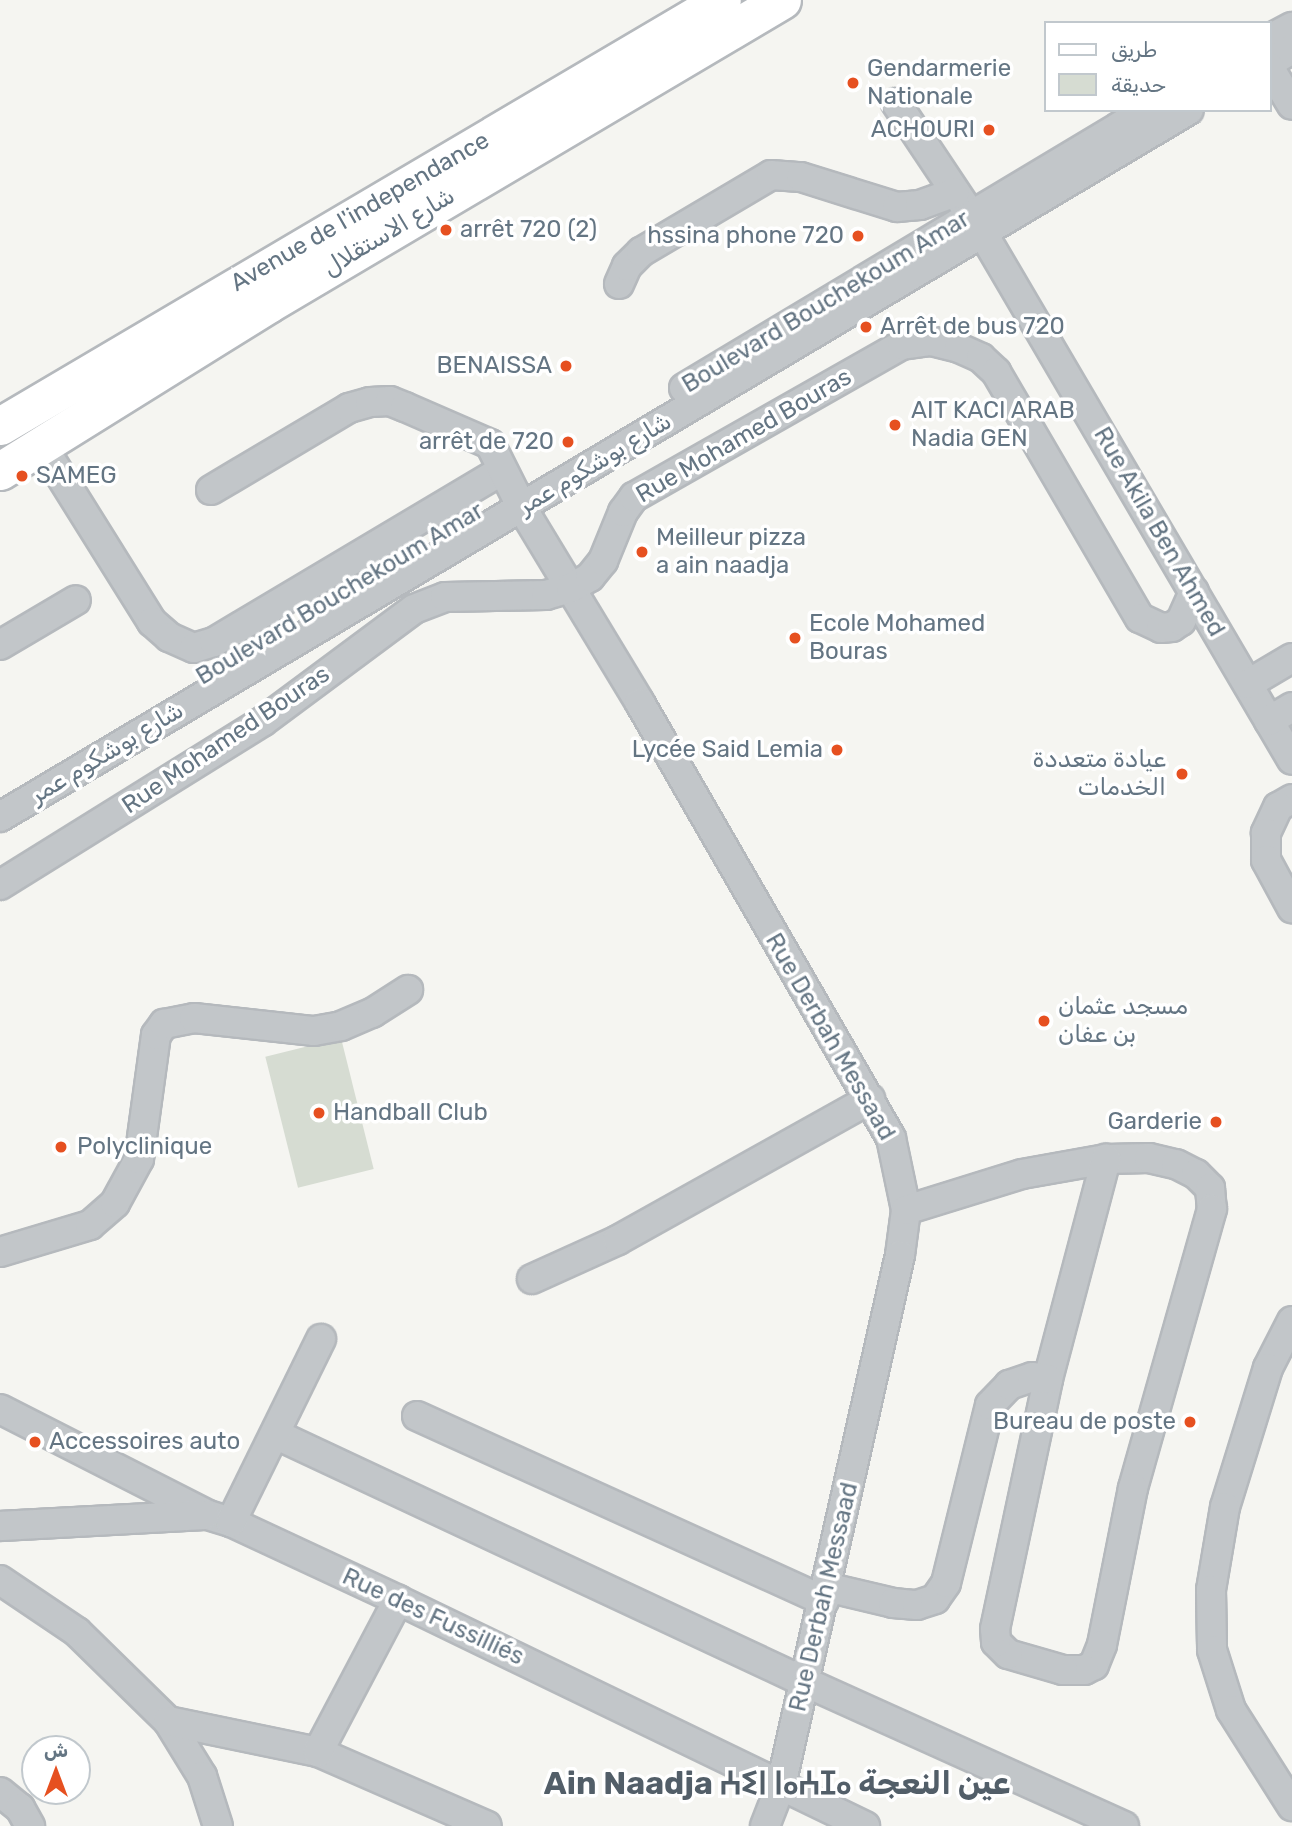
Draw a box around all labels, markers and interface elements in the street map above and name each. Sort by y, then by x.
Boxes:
legend [1044,21,1271,112]
text: طريق [1111,37,1157,62]
place label: Gendarmerie Nationale [867,55,1011,111]
text: حديقة [1111,72,1166,97]
marker: Gendarmerie Nationale [845,75,861,91]
place label: ACHOURI [871,116,975,144]
marker: ACHOURI [981,122,997,138]
street label: Avenue de l'independance [226,126,494,298]
street label: شارع الاستقلال [318,181,460,283]
street label: Boulevard Bouchekoum Amar [677,204,975,400]
place label: arrêt 720 (2) [460,216,597,244]
marker: arrêt 720 (2) [438,222,454,238]
place label: hssina phone 720 [647,222,844,250]
marker: hssina phone 720 [850,228,866,244]
place label: Arrêt de bus 720 [880,313,1065,341]
marker: Arrêt de bus 720 [858,319,874,335]
place label: BENAISSA [436,352,552,380]
marker: BENAISSA [558,358,574,374]
street label: Rue Mohamed Bouras [631,363,857,509]
place label: AIT KACI ARAB Nadia GEN [911,397,1076,453]
street label: شارع بوشكوم عمر [513,407,677,521]
marker: AIT KACI ARAB Nadia GEN [885,415,905,435]
street label: Rue Akila Ben Ahmed [1087,422,1231,642]
place label: arrêt de 720 [419,428,554,456]
marker: arrêt de 720 [560,434,576,450]
place label: SAMEG [36,462,117,490]
marker: SAMEG [14,468,30,484]
street label: Boulevard Bouchekoum Amar [191,496,489,692]
place label: Meilleur pizza a ain naadja [656,524,807,580]
marker: Meilleur pizza a ain naadja [634,544,650,560]
place label: Ecole Mohamed Bouras [809,610,985,666]
marker: Ecole Mohamed Bouras [787,630,803,646]
street label: Rue Mohamed Bouras [117,660,335,820]
street label: شارع بوشكوم عمر [25,696,189,810]
place label: Lycée Said Lemia [632,736,823,764]
marker: Lycée Said Lemia [829,742,845,758]
place label: عيادة متعددة الخدمات [1032,746,1166,802]
marker: عيادة متعددة الخدمات [1172,764,1192,784]
street label: Rue Derbah Messaad [759,928,901,1146]
place label: مسجد عثمان بن عفان [1058,993,1188,1049]
marker: مسجد عثمان بن عفان [1036,1013,1052,1029]
place label: Handball Club [333,1099,488,1127]
marker: Handball Club [311,1105,327,1121]
place label: Garderie [1107,1108,1202,1136]
marker: Garderie [1208,1114,1224,1130]
place label: Polyclinique [77,1133,212,1161]
marker: Polyclinique [51,1137,71,1157]
place label: Bureau de poste [993,1408,1176,1436]
marker: Bureau de poste [1182,1414,1198,1430]
place label: Accessoires auto [49,1428,240,1456]
marker: Accessoires auto [27,1434,43,1450]
street label: Rue Derbah Messaad [784,1480,864,1714]
street label: Rue des Fussilliés [338,1562,528,1672]
north arrow [21,1735,91,1805]
text: ش [44,1739,68,1762]
district label: Ain Naadja ⵄⵉⵏ ⵏⴰⵄⵊⴰ عين النعجة [544,1764,1010,1802]

